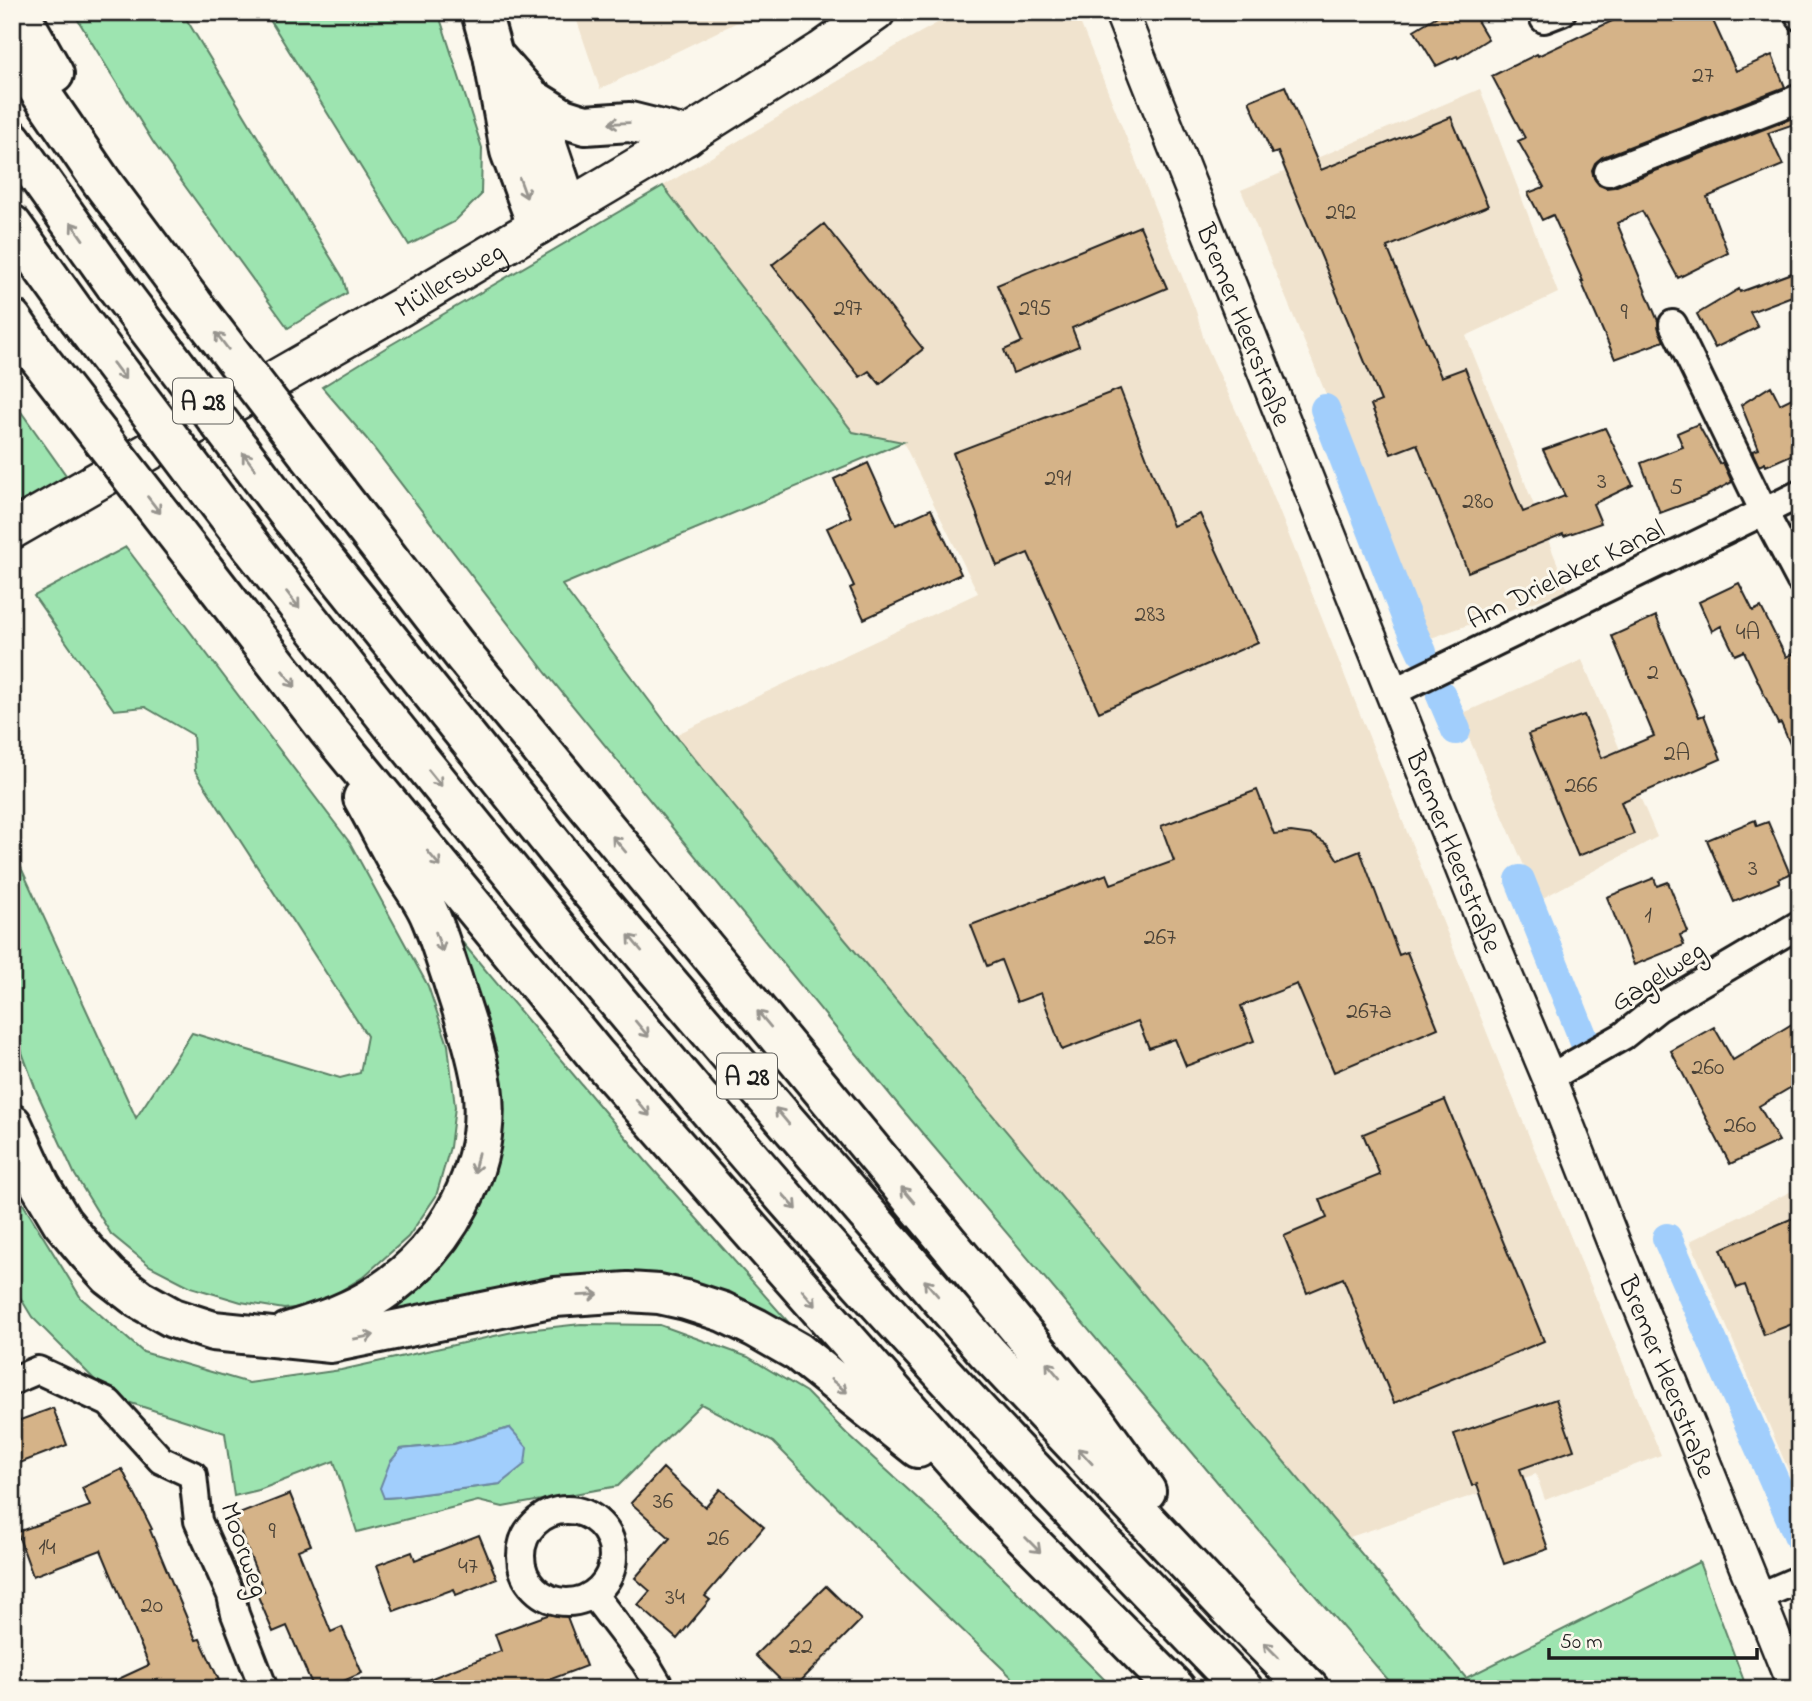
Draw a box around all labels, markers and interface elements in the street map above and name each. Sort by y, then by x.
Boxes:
house number: 27 [1692,59,1714,94]
one-way arrow [608,116,631,129]
one-way arrow [518,176,530,198]
house number: 292 [1325,196,1357,231]
street label: Bremer Heerstraße [1183,217,1301,433]
one-way arrow [70,222,84,241]
street label: Müllersweg [388,233,513,330]
house number: 297 [833,292,863,327]
house number: 295 [1019,292,1052,327]
house number: 9 [1620,296,1628,331]
one-way arrow [214,333,229,351]
one-way arrow [112,361,127,380]
road number: A 28 [173,378,233,424]
one-way arrow [241,452,256,471]
house number: 291 [1045,462,1072,497]
house number: 3 [1597,465,1607,500]
house number: 5 [1669,471,1683,506]
house number: 280 [1462,485,1494,520]
one-way arrow [146,495,161,513]
street label: Am Drielaker Kanal [1461,510,1672,642]
one-way arrow [285,590,300,609]
house number: 283 [1135,598,1165,633]
house number: 4A [1736,616,1760,651]
house number: 2 [1647,656,1659,691]
one-way arrow [281,669,296,688]
house number: 2A [1664,737,1690,772]
street label: Bremer Heerstraße [1393,744,1511,960]
one-way arrow [427,768,443,786]
house number: 266 [1564,769,1598,804]
one-way arrow [611,835,627,853]
one-way arrow [426,849,442,867]
house number: 3 [1748,852,1758,887]
house number: 1 [1644,899,1652,934]
house number: 267 [1144,921,1176,956]
one-way arrow [434,931,446,953]
street label: Gagelweg [1603,932,1715,1024]
one-way arrow [627,934,643,952]
house number: 267a [1346,995,1392,1030]
one-way arrow [756,1011,771,1029]
one-way arrow [634,1020,650,1038]
house number: 260 [1692,1051,1724,1086]
road number: A 28 [717,1054,777,1098]
one-way arrow [635,1099,651,1117]
one-way arrow [774,1108,790,1126]
house number: 260 [1724,1109,1756,1144]
one-way arrow [468,1151,482,1174]
one-way arrow [901,1186,916,1204]
one-way arrow [781,1193,798,1210]
street label: Bremer Heerstraße [1605,1269,1725,1485]
one-way arrow [923,1279,939,1297]
one-way arrow [576,1288,599,1301]
one-way arrow [801,1288,817,1306]
one-way arrow [352,1330,375,1344]
one-way arrow [1045,1362,1061,1380]
one-way arrow [830,1378,848,1393]
one-way arrow [1077,1447,1094,1465]
house number: 36 [653,1485,674,1520]
street label: Moorweg [207,1497,278,1603]
house number: 9 [268,1515,276,1550]
house number: 26 [707,1522,730,1557]
house number: 14 [38,1531,56,1566]
one-way arrow [1025,1536,1042,1553]
house number: 47 [458,1550,478,1585]
house number: 34 [665,1581,685,1616]
house number: 20 [141,1589,163,1624]
scale bar [1549,1617,1758,1661]
text: 50 m [1560,1628,1603,1658]
house number: 22 [789,1630,813,1665]
one-way arrow [1262,1642,1279,1659]

